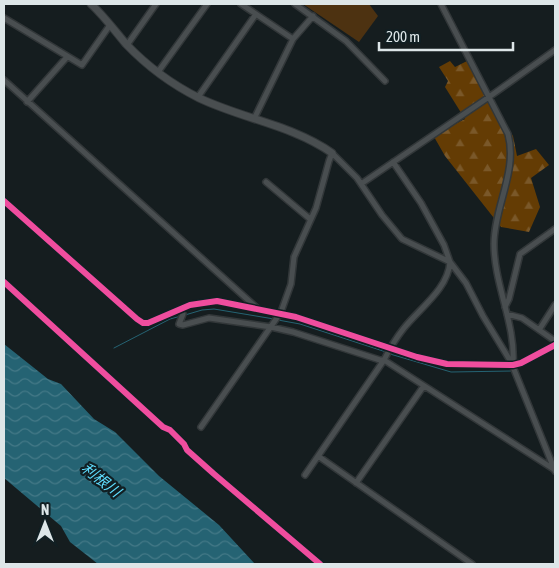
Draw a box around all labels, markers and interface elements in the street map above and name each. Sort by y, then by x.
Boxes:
scale bar [379,20,513,52]
text: 200 m [386,28,420,45]
water label: 利根川 [78,459,126,501]
north arrow [20,498,70,548]
text: N [41,502,49,518]

